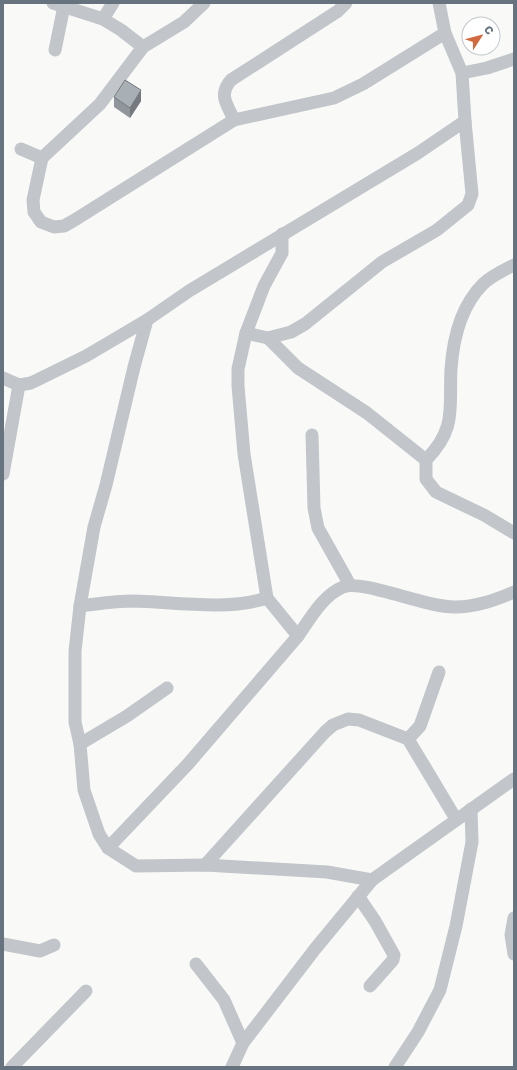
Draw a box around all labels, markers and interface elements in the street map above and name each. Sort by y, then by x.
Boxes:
north arrow [461,16,501,56]
text: С [482,23,497,37]

